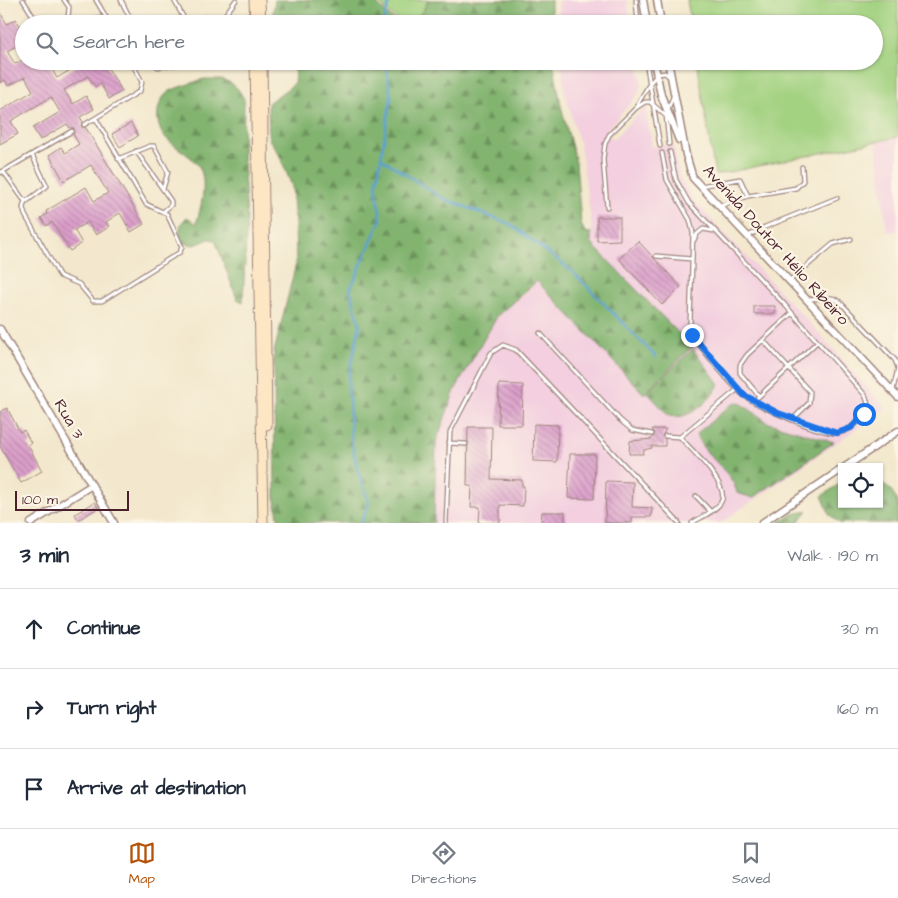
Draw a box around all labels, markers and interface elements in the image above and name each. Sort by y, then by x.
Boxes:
search box [15,15,883,70]
icon: search [33,29,61,57]
text: Search here [73,29,185,56]
street label: Avenida Doutor Hélio Ribeiro [698,160,854,330]
route end [681,324,704,347]
street label: Rua 3 [49,395,89,443]
route start [853,403,876,426]
map controls [838,463,883,508]
button: locate [838,463,883,508]
scale bar [15,488,129,511]
text: 100 m [22,490,58,510]
text: 3 min [20,541,69,570]
text: Walk · 190 m [787,545,878,567]
icon: ahead [20,615,48,643]
text: Continue [67,615,141,642]
text: 30 m [841,618,878,640]
icon: right [20,695,48,723]
text: Turn right [67,695,156,722]
text: 160 m [837,698,878,720]
icon: arrive [20,775,48,803]
text: Arrive at destination [67,775,246,802]
tab: Map [128,839,156,889]
tab: Directions [411,839,476,889]
tab: Saved [732,839,770,889]

